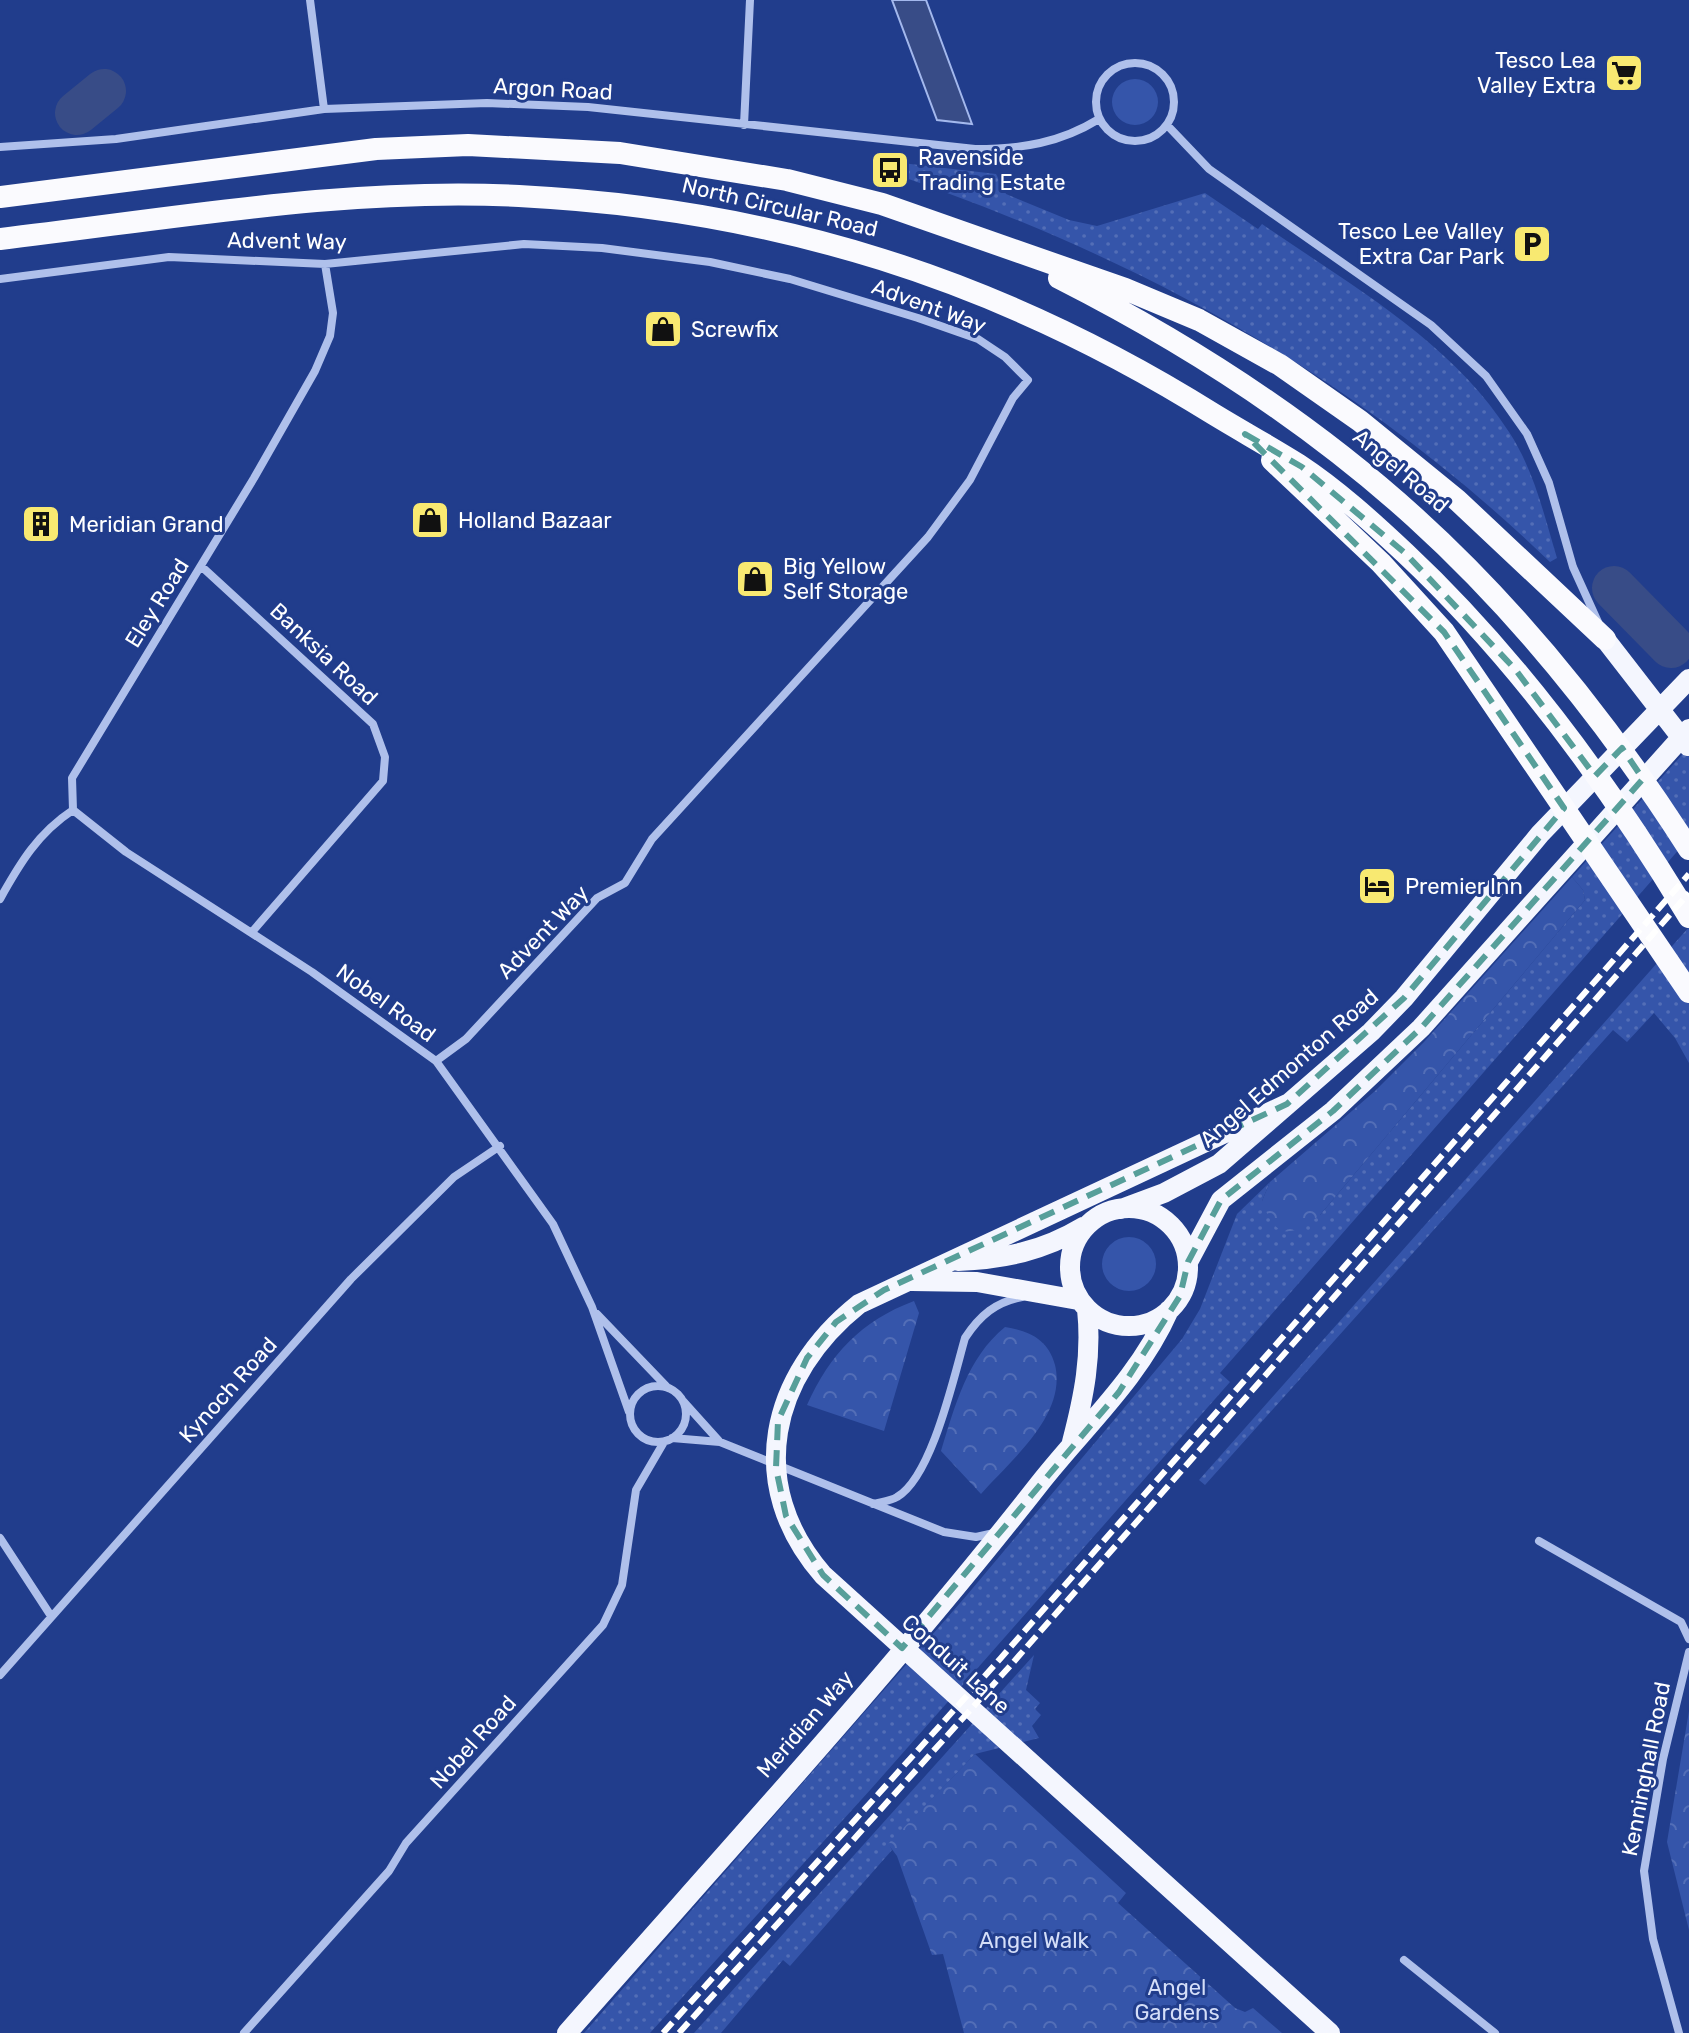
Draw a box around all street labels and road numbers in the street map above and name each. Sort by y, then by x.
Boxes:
street label: Argon Road [493,72,613,106]
street label: North Circular Road [679,171,881,243]
street label: Advent Way [227,226,347,256]
street label: Advent Way [868,273,990,339]
street label: Angel Road [1348,423,1454,519]
street label: Eley Road [119,554,195,652]
street label: Banksia Road [265,597,383,711]
street label: Advent Way [492,880,594,984]
street label: Nobel Road [331,958,441,1048]
street label: Angel Edmonton Road [1194,983,1384,1153]
street label: Kynoch Road [173,1331,283,1449]
street label: Conduit Lane [896,1608,1016,1720]
street label: Meridian Way [751,1665,859,1783]
street label: Kenninghall Road [1616,1679,1676,1859]
street label: Nobel Road [424,1690,522,1794]

